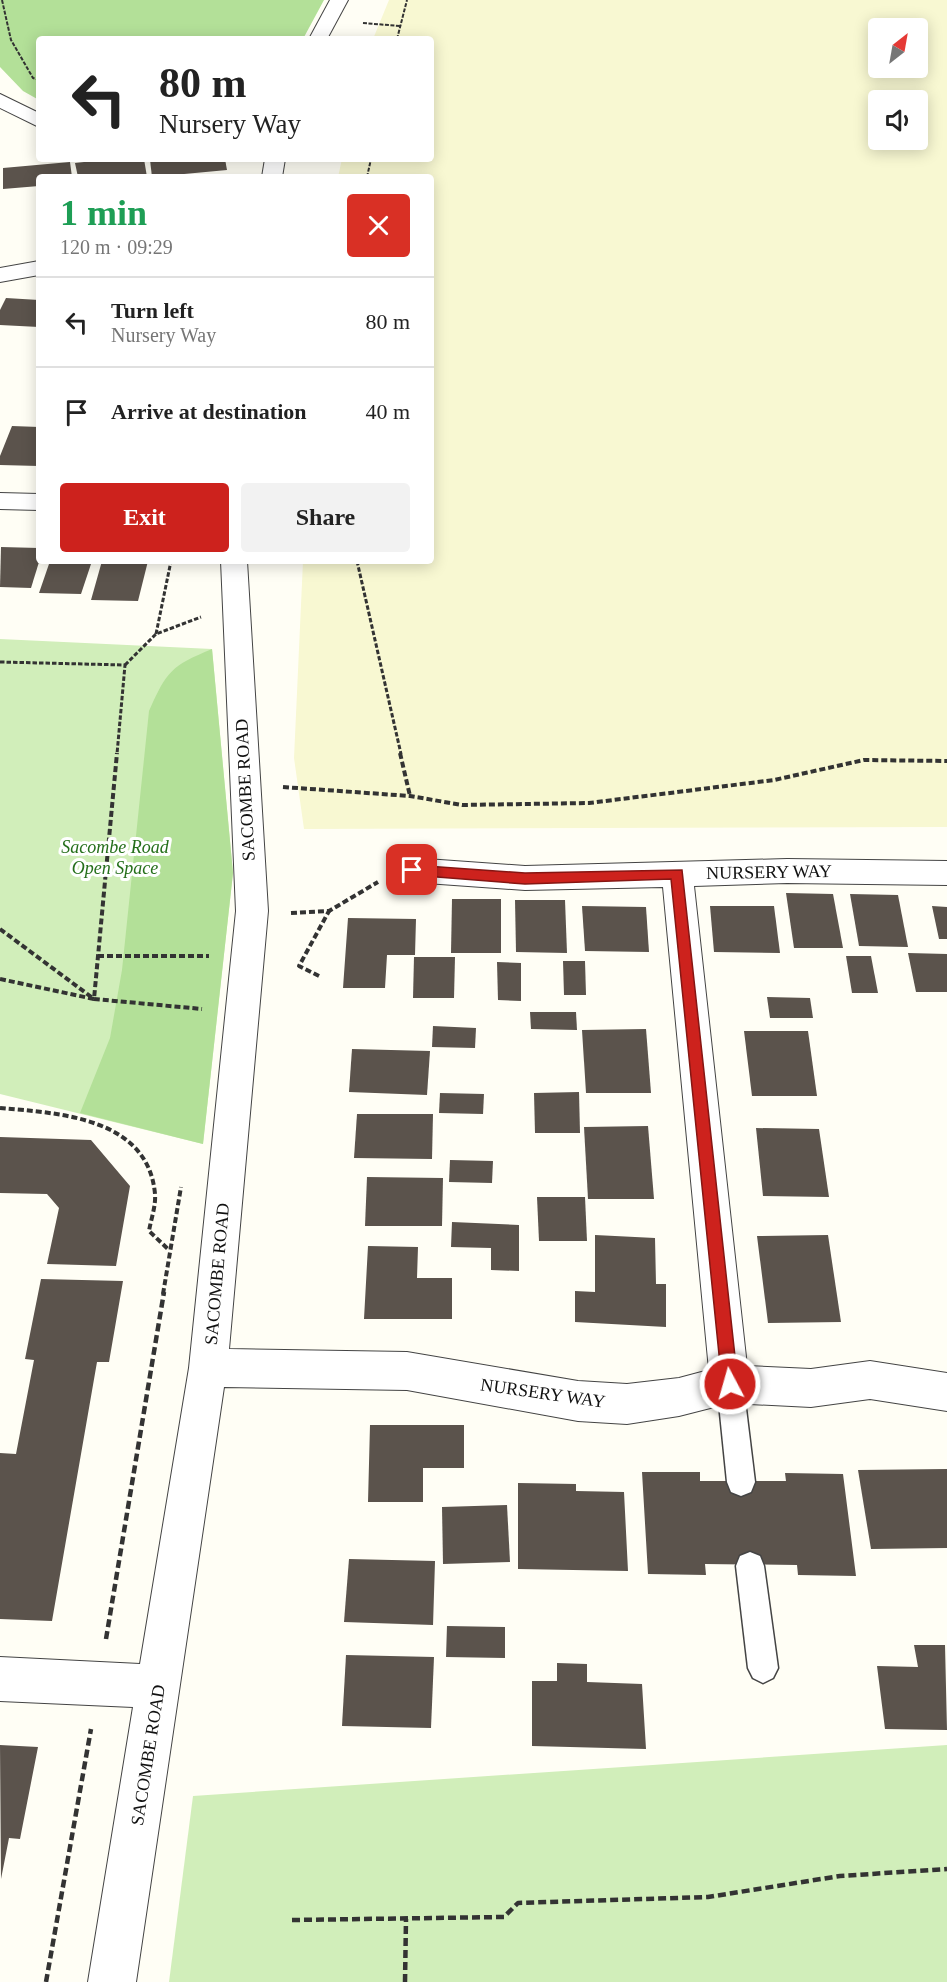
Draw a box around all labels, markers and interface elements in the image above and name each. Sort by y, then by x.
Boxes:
north arrow [868,18,928,78]
map controls [868,18,928,150]
icon: left [60,60,138,138]
text: 80 m [159,60,247,106]
button: sound [868,90,928,150]
text: Nursery Way [159,109,301,139]
text: 1 min [60,193,147,233]
button: close [347,194,410,257]
text: 120 m · 09:29 [60,236,173,258]
text: Turn left [111,298,194,323]
icon: left [60,306,93,339]
text: 80 m [365,309,410,334]
text: Nursery Way [111,324,216,346]
icon: arrive [60,396,93,429]
text: Arrive at destination [111,399,307,424]
text: 40 m [365,399,410,424]
button: Exit [60,483,229,552]
button: Share [241,483,410,552]
street label: SACOMBE ROAD [231,718,259,862]
park label: Sacombe Road Open Space [61,837,170,878]
pin [386,844,437,895]
icon: arrive [395,853,428,886]
street label: NURSERY WAY [706,861,832,883]
street label: SACOMBE ROAD [201,1202,233,1346]
position arrow [698,1352,762,1416]
street label: NURSERY WAY [479,1374,607,1412]
street label: SACOMBE ROAD [127,1683,169,1827]

